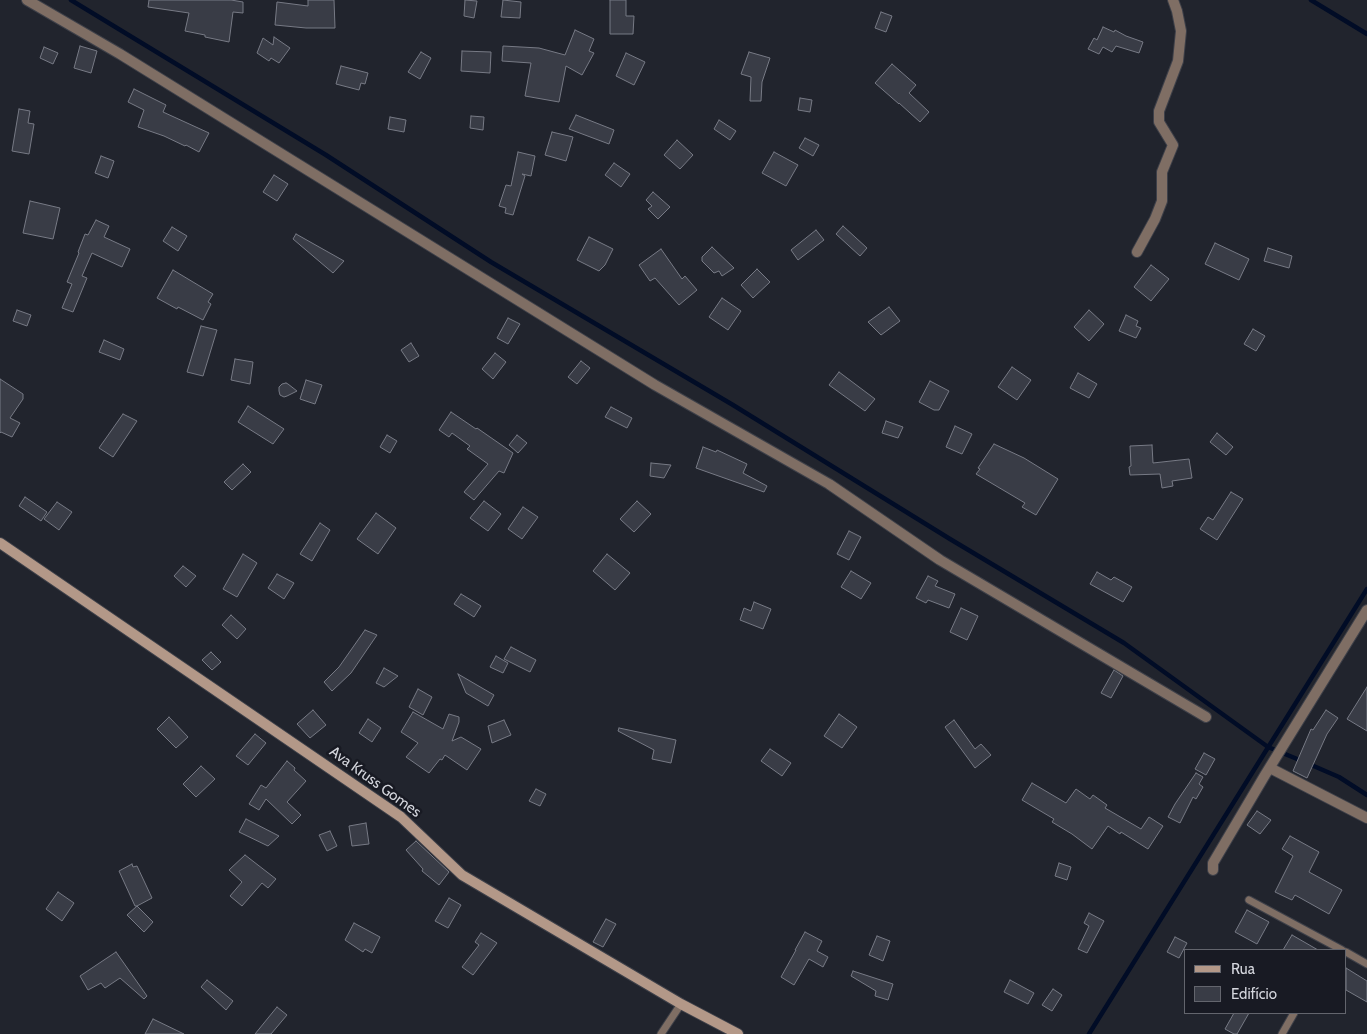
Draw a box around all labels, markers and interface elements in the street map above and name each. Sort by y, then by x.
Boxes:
street label: Ava Kruss Gomes [326,743,424,821]
legend [1184,949,1347,1014]
text: Rua [1231,960,1255,978]
text: Edifício [1231,985,1277,1003]

